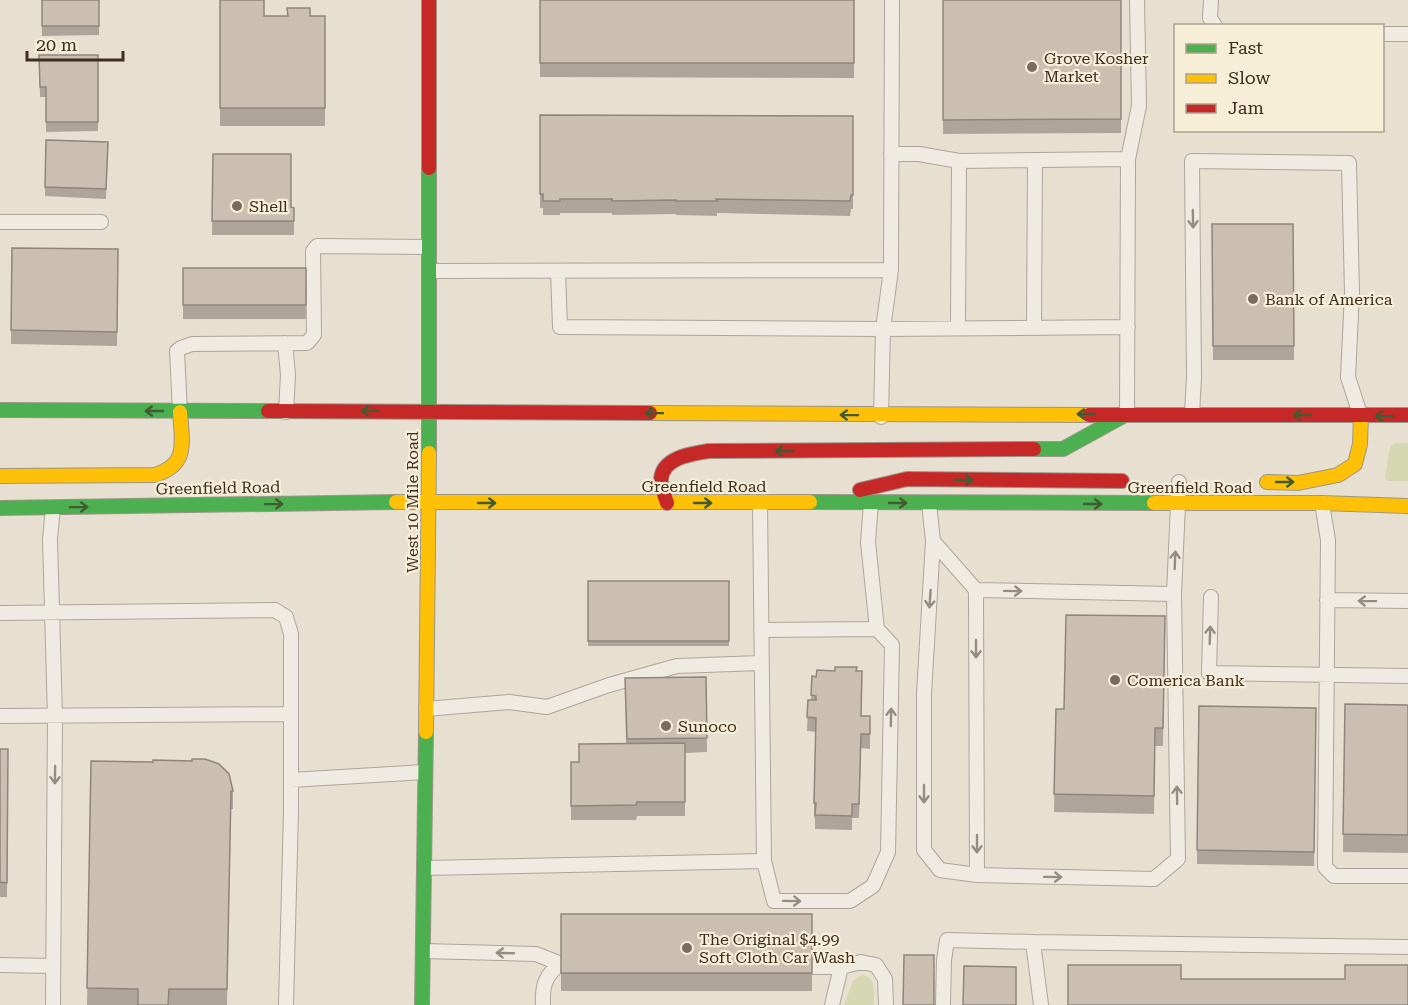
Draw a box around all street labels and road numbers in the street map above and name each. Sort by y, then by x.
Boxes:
street label: West 10 Mile Road [403,431,422,573]
street label: Greenfield Road [155,477,281,499]
street label: Greenfield Road [642,477,766,496]
street label: Greenfield Road [1128,478,1252,497]

